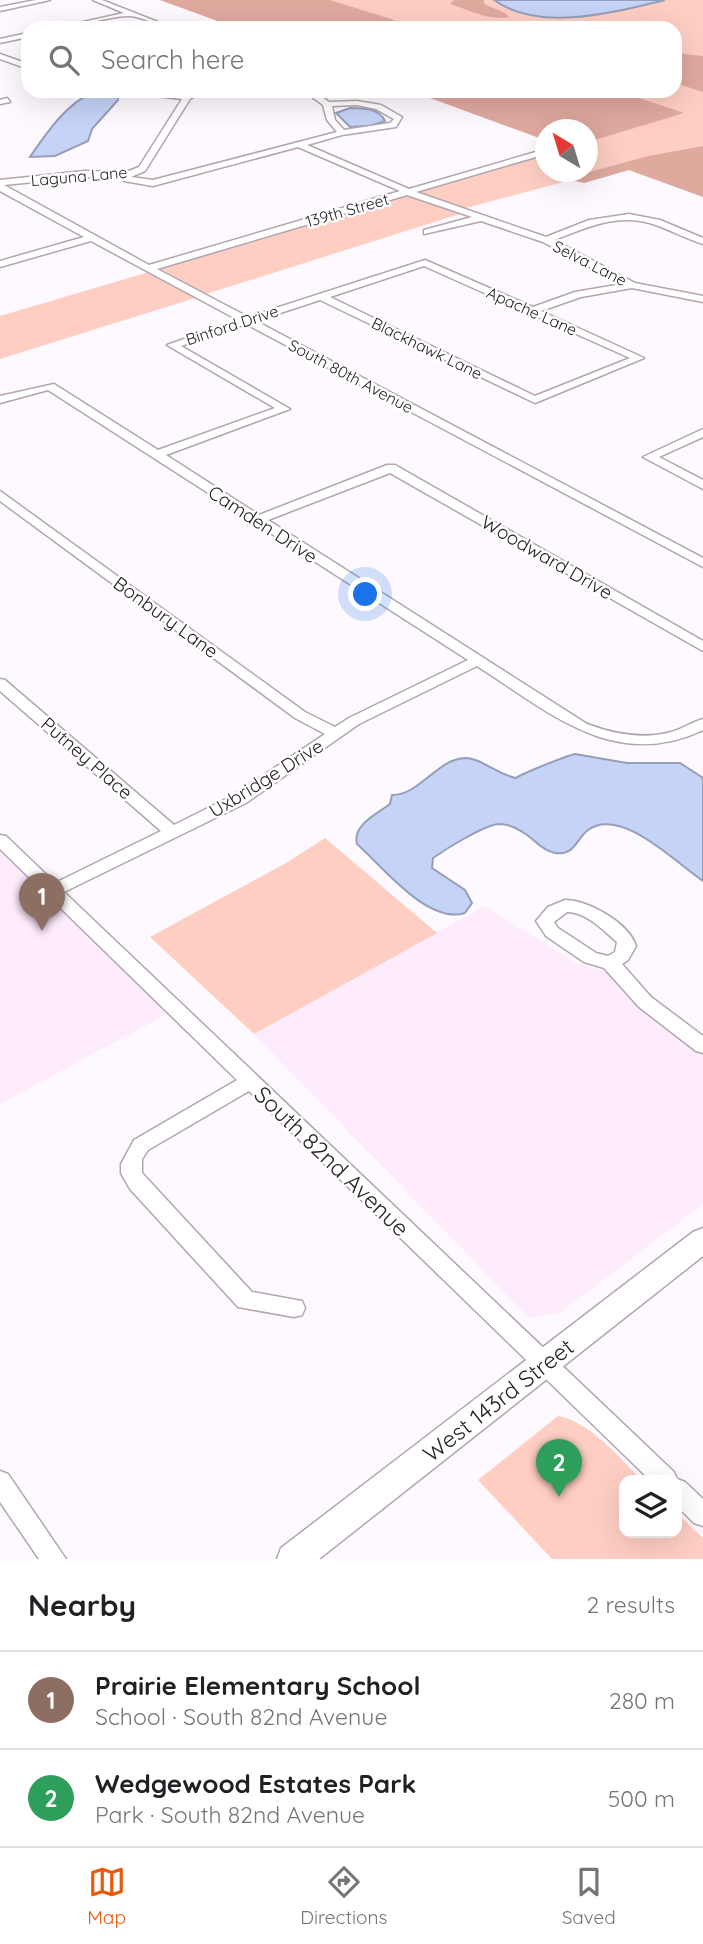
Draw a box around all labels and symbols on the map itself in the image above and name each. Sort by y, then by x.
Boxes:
north arrow [535,119,598,182]
street label: Laguna Lane [30,162,128,190]
street label: 139th Street [303,189,391,231]
street label: Selva Lane [550,236,630,290]
street label: Apache Lane [484,282,580,340]
street label: Binford Drive [183,301,281,349]
street label: Blackhawk Lane [368,313,486,383]
street label: South 80th Avenue [285,335,417,417]
street label: Camden Drive [204,480,322,568]
street label: Woodward Drive [477,510,617,604]
street label: Bonbury Lane [109,571,223,663]
your location [348,577,382,611]
street label: Putney Place [36,712,138,804]
street label: Uxbridge Drive [204,733,328,823]
pin: 1 [19,873,65,931]
street label: South 82nd Avenue [248,1080,416,1242]
street label: West 143rd Street [417,1332,579,1468]
pin: 2 [536,1439,582,1497]

